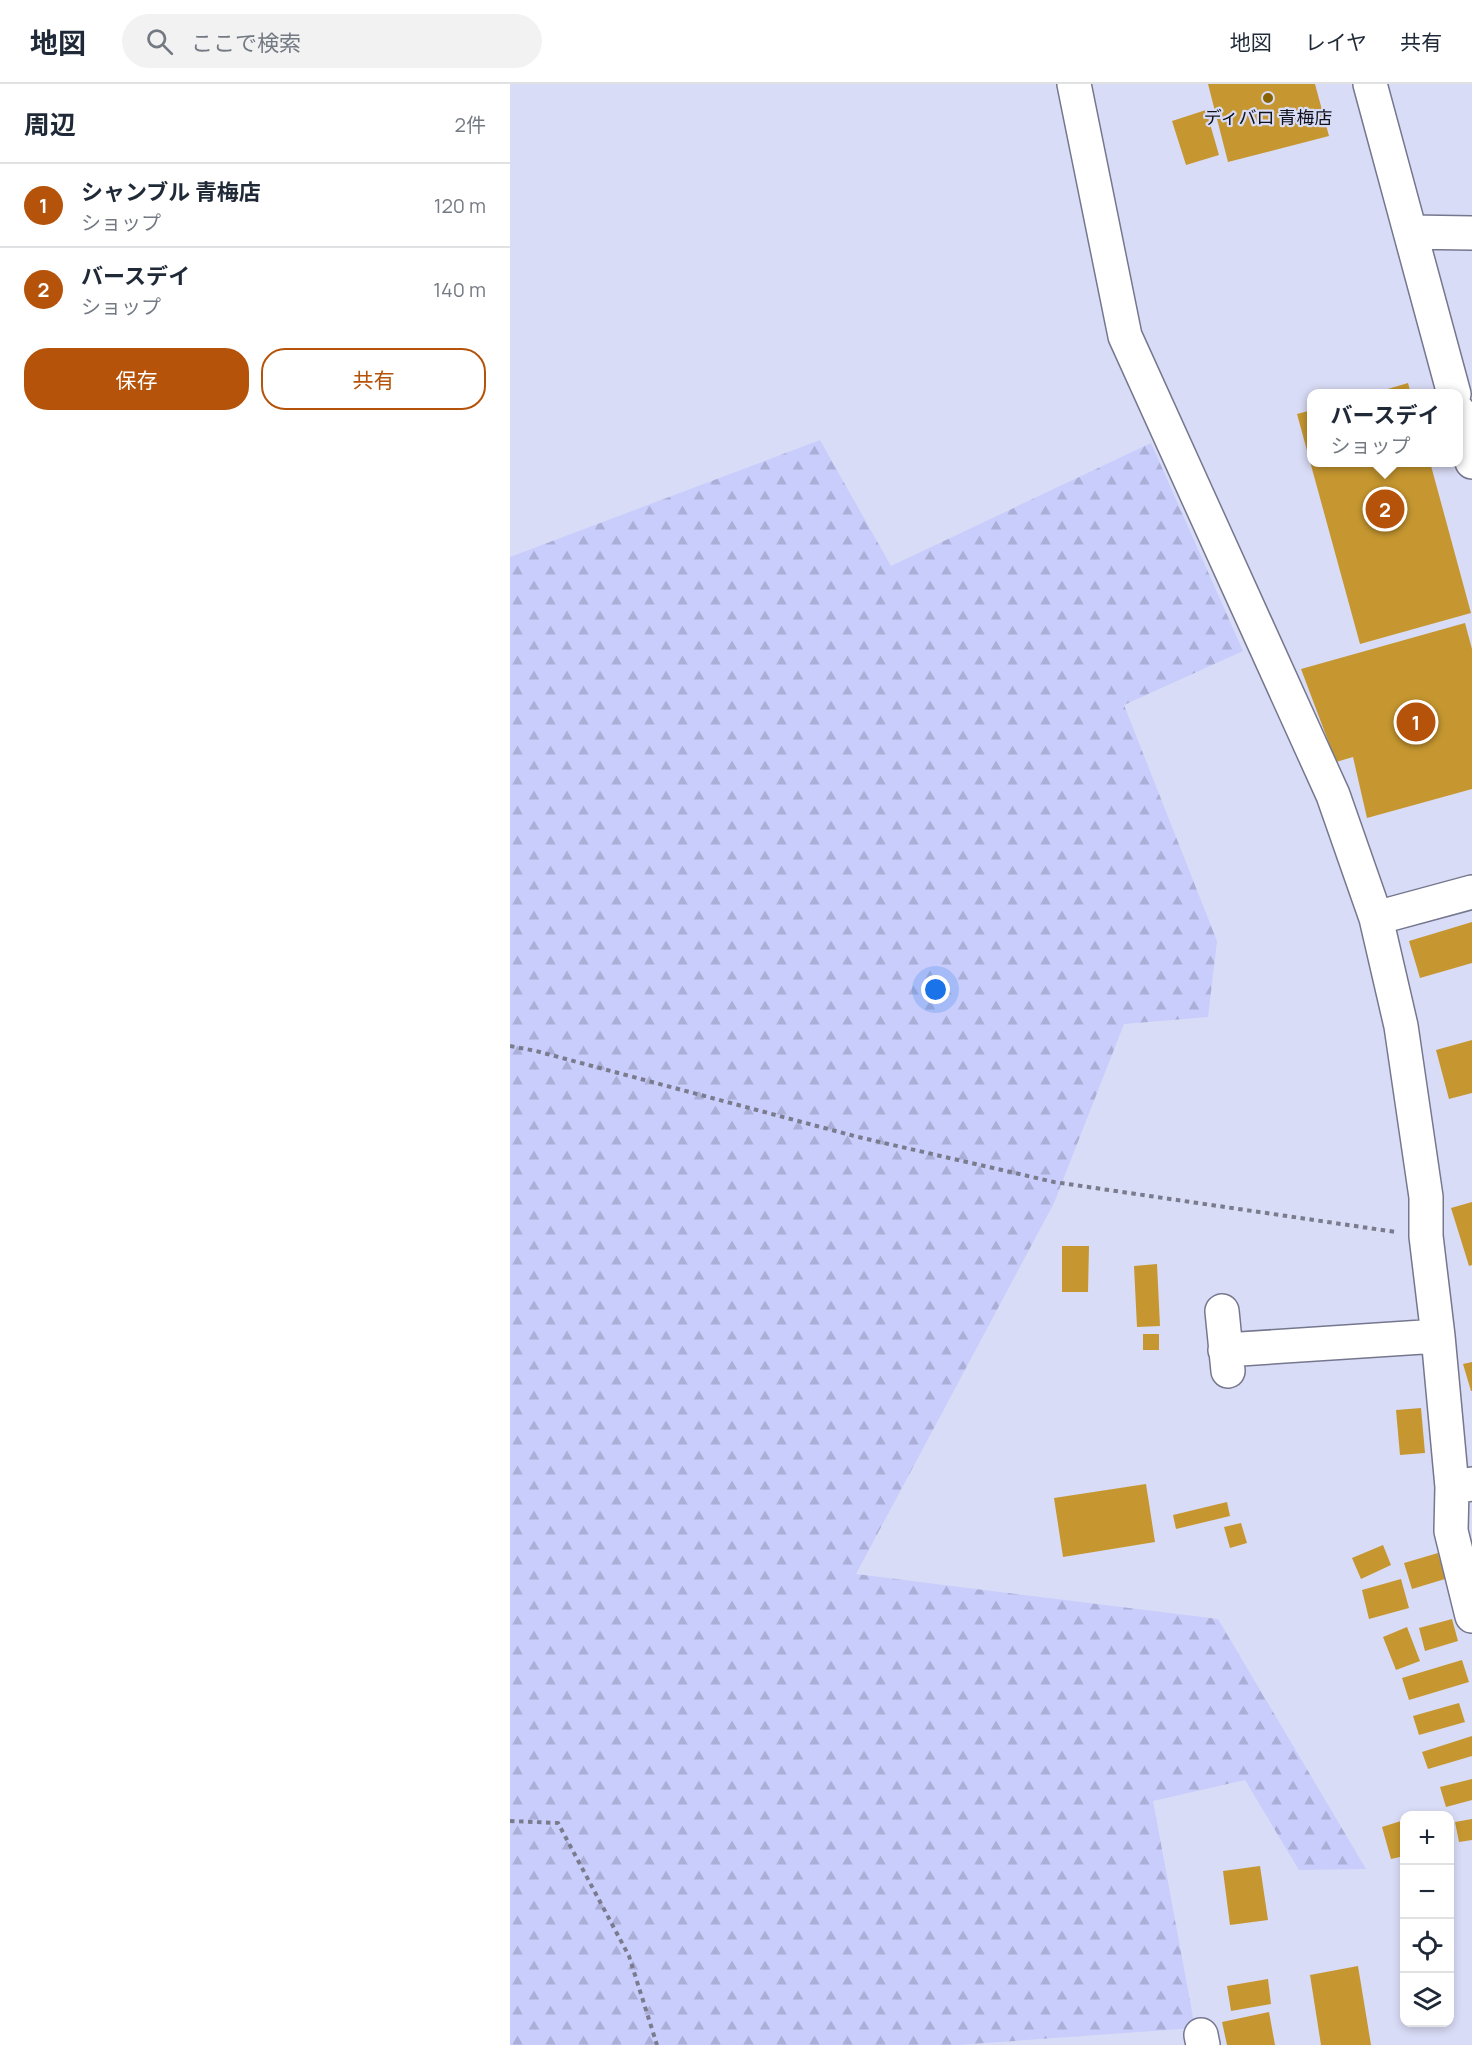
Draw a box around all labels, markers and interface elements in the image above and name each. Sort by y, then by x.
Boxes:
search box [122,14,542,68]
text: 地図 [30,23,86,61]
icon: search [143,25,176,58]
text: ここで検索 [191,28,301,58]
text: 地図 [1230,28,1272,56]
text: レイヤ [1305,28,1367,56]
text: 共有 [1400,28,1442,56]
marker: ディバロ 青梅店 [1261,91,1275,105]
place label: ディバロ 青梅店 [1204,105,1332,129]
text: 周辺 [24,106,76,142]
text: 2件 [455,111,486,138]
text: シャンブル 青梅店 [81,177,261,207]
text: 1 [39,192,48,219]
text: 120 m [434,192,486,219]
text: ショップ [81,209,161,236]
text: バースデイ [81,261,190,291]
text: 2 [38,276,49,303]
text: 140 m [433,276,486,303]
text: ショップ [81,293,161,320]
button: 保存 [24,348,249,410]
button: 共有 [261,348,486,410]
popup [1307,389,1463,467]
text: バースデイ [1331,400,1439,430]
text: ショップ [1331,432,1411,459]
pin: 2 [1366,486,1404,532]
pin: 1 [1396,700,1436,744]
your location [921,975,950,1004]
map controls [1400,1811,1454,2027]
button: + [1400,1811,1454,1865]
button: − [1400,1865,1454,1919]
button: locate [1400,1919,1454,1973]
button: layers [1400,1973,1454,2027]

